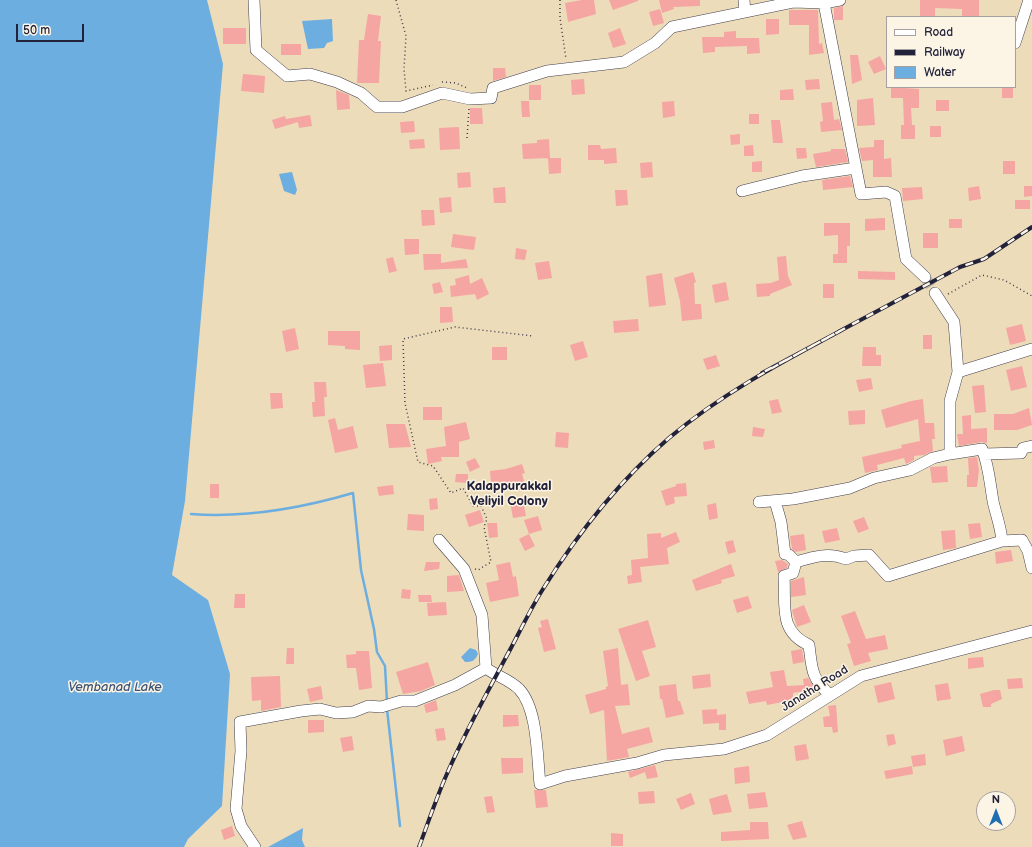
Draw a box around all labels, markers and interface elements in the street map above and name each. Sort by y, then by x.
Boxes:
scale bar [18,16,86,42]
legend [886,16,1016,88]
text: 50 m [23,23,50,38]
text: Road [924,25,953,40]
text: Railway [924,45,965,60]
text: Water [924,65,956,80]
district label: Kalappurakkal Veliyil Colony [466,479,552,510]
street label: Janatha Road [779,663,851,715]
water label: Vembanad Lake [68,680,162,696]
north arrow [976,791,1016,831]
text: N [992,793,1000,806]

